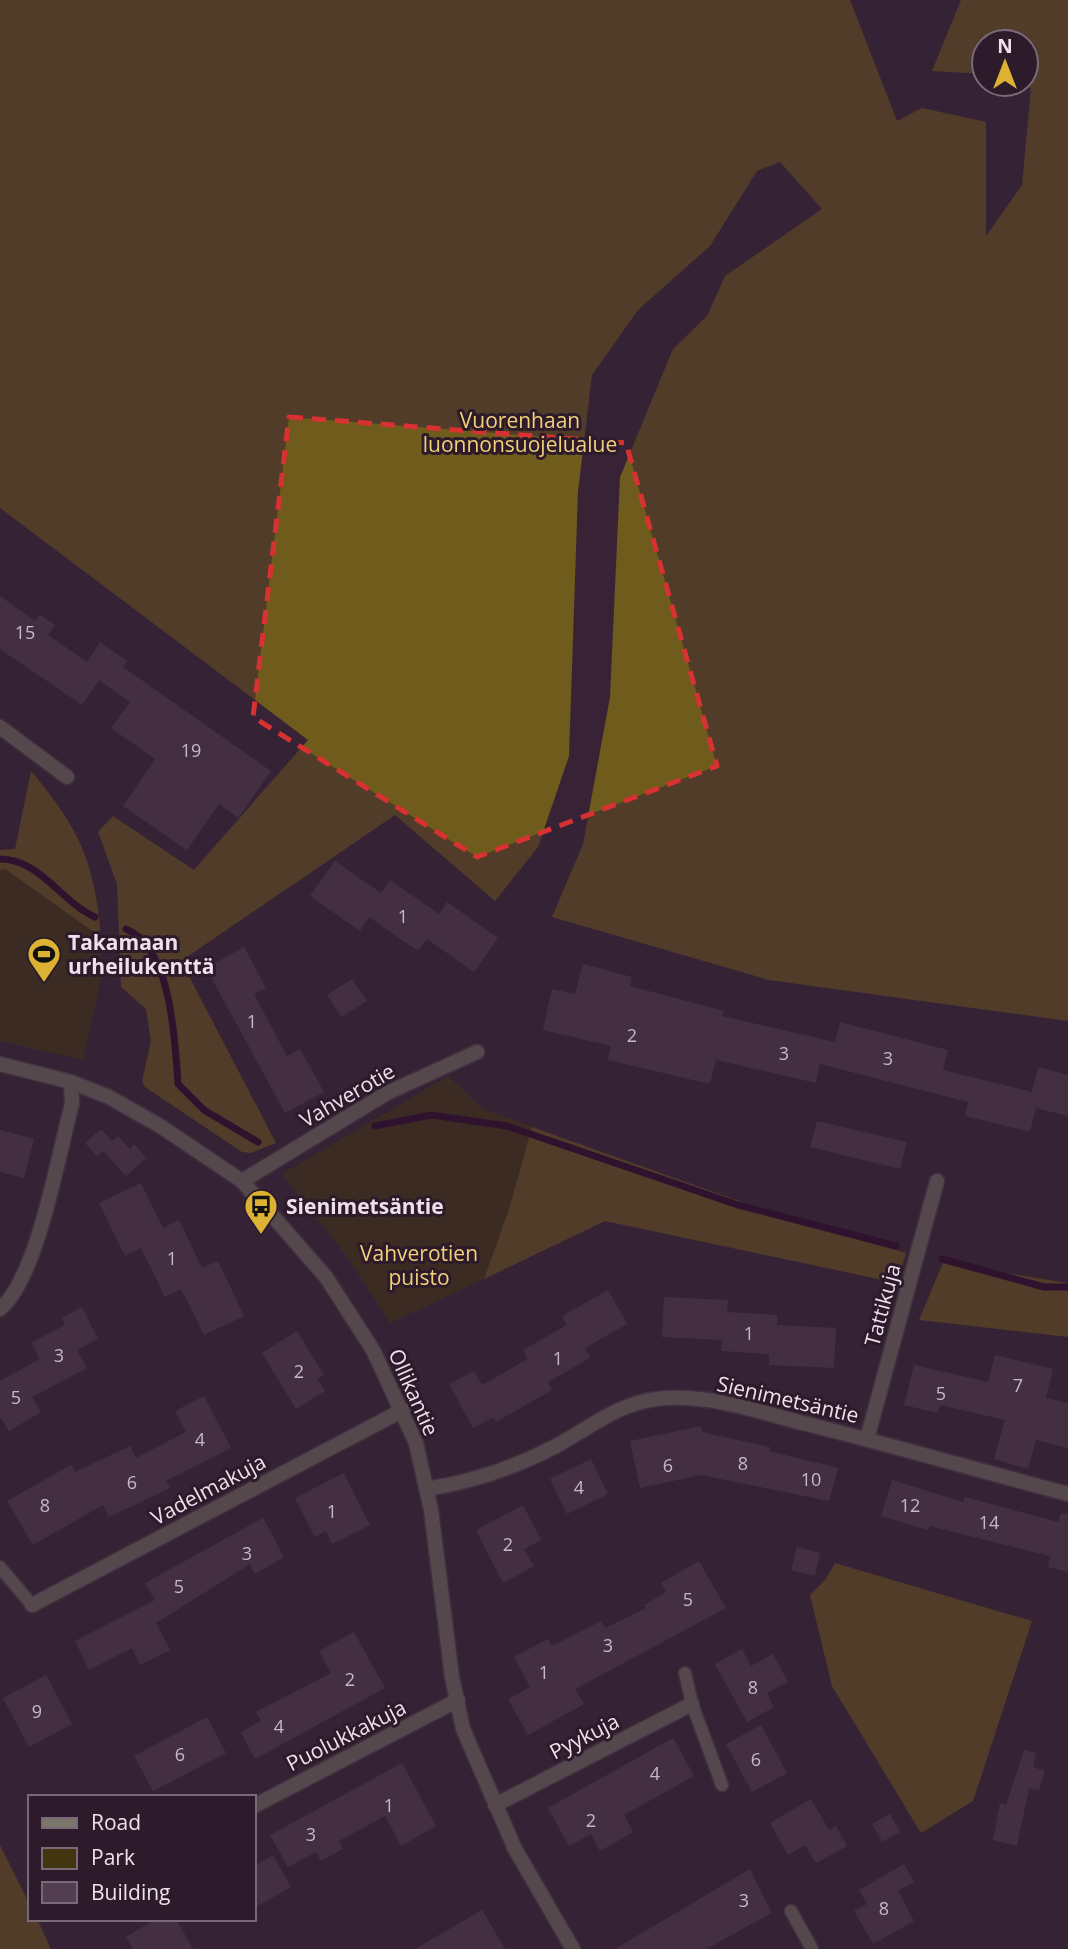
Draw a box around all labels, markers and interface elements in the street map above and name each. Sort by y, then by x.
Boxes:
north arrow [970,28,1040,98]
text: N [997,33,1013,59]
park label: Vuorenhaan luonnonsuojelualue [423,406,617,458]
house number: 15 [15,620,35,644]
house number: 19 [181,738,201,762]
house number: 1 [398,904,408,928]
place label: Takamaan urheilukenttä [68,928,214,980]
sports icon: Takamaan urheilukenttä [25,935,63,984]
house number: 1 [247,1009,257,1033]
house number: 2 [627,1023,637,1047]
house number: 3 [779,1041,789,1065]
house number: 3 [883,1046,893,1070]
street label: Vahverotie [294,1057,400,1133]
bus stop icon: Sienimetsäntie [242,1187,280,1236]
place label: Sienimetsäntie [286,1192,444,1220]
park label: Vahverotien puisto [360,1239,478,1291]
house number: 1 [167,1246,177,1270]
street label: Tattikuja [858,1261,906,1349]
house number: 1 [744,1321,754,1345]
house number: 3 [54,1343,64,1367]
street label: Ollikantie [382,1344,446,1440]
house number: 1 [553,1346,563,1370]
house number: 2 [294,1359,304,1383]
street label: Sienimetsäntie [714,1369,862,1429]
house number: 7 [1013,1373,1023,1397]
house number: 5 [936,1381,946,1405]
house number: 5 [11,1385,21,1409]
house number: 4 [195,1427,205,1451]
street label: Vadelmakuja [146,1447,270,1531]
house number: 8 [738,1451,748,1475]
house number: 6 [663,1453,673,1477]
house number: 10 [801,1467,821,1491]
house number: 6 [127,1470,137,1494]
house number: 4 [574,1475,584,1499]
house number: 8 [40,1493,50,1517]
house number: 12 [900,1493,920,1517]
house number: 1 [327,1499,337,1523]
house number: 14 [979,1510,999,1534]
house number: 2 [503,1532,513,1556]
house number: 3 [242,1541,252,1565]
house number: 5 [174,1574,184,1598]
house number: 5 [683,1587,693,1611]
house number: 3 [603,1633,613,1657]
house number: 1 [539,1660,549,1684]
house number: 2 [345,1667,355,1691]
house number: 8 [748,1675,758,1699]
street label: Puolukkakuja [281,1693,411,1777]
house number: 9 [32,1699,42,1723]
street label: Pyykuja [544,1707,624,1765]
house number: 4 [274,1714,284,1738]
house number: 6 [175,1742,185,1766]
house number: 6 [751,1747,761,1771]
house number: 4 [650,1761,660,1785]
house number: 1 [384,1793,394,1817]
legend [28,1795,256,1921]
text: Road [91,1808,141,1836]
house number: 2 [586,1808,596,1832]
house number: 3 [306,1822,316,1846]
text: Park [91,1843,135,1871]
text: Building [91,1878,170,1906]
house number: 3 [739,1888,749,1912]
house number: 8 [879,1896,889,1920]

